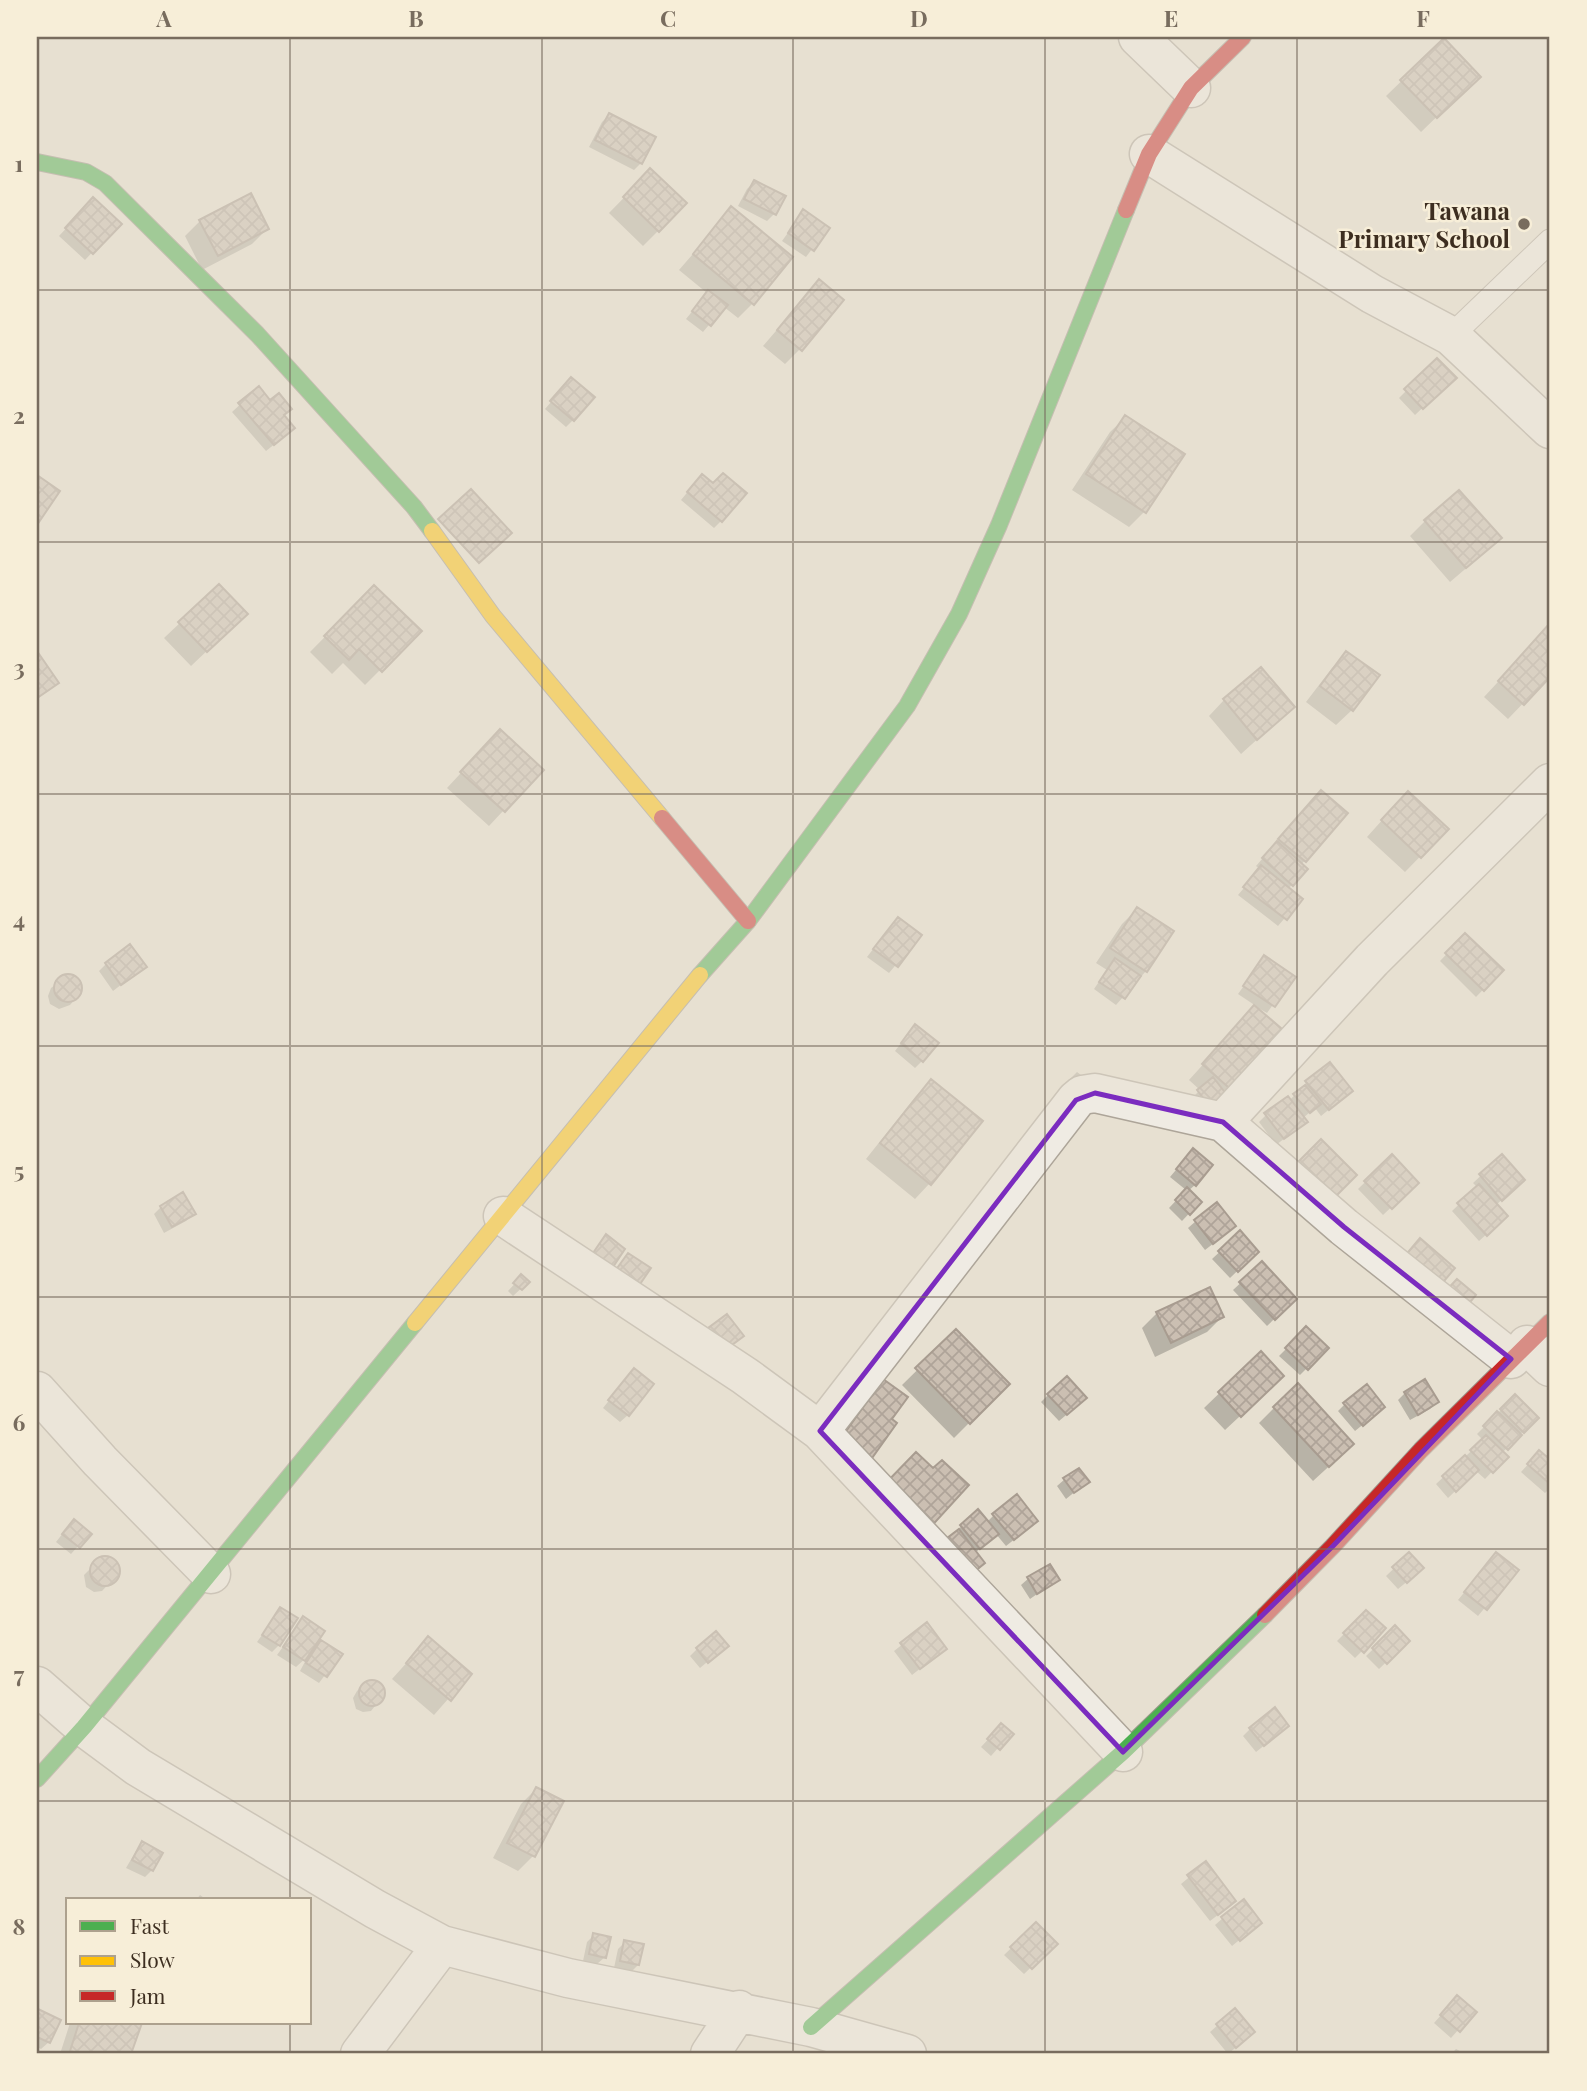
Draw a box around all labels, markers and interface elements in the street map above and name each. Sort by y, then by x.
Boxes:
text: A [155,2,172,33]
text: B [408,2,424,33]
text: C [660,2,676,33]
text: D [910,2,928,33]
text: E [1164,2,1178,33]
text: F [1416,2,1430,33]
text: 1 [15,147,24,178]
place label: Tawana Primary School [1338,194,1511,254]
marker: Tawana Primary School [1516,216,1532,232]
text: 2 [13,399,25,430]
text: 3 [13,651,25,682]
text: 4 [13,903,25,934]
text: 5 [14,1154,24,1185]
text: 6 [13,1406,26,1437]
text: 7 [14,1658,25,1689]
legend [66,1898,312,2024]
text: 8 [13,1910,25,1941]
text: Fast [130,1911,169,1939]
text: Slow [130,1945,175,1973]
text: Jam [129,1981,166,2009]

